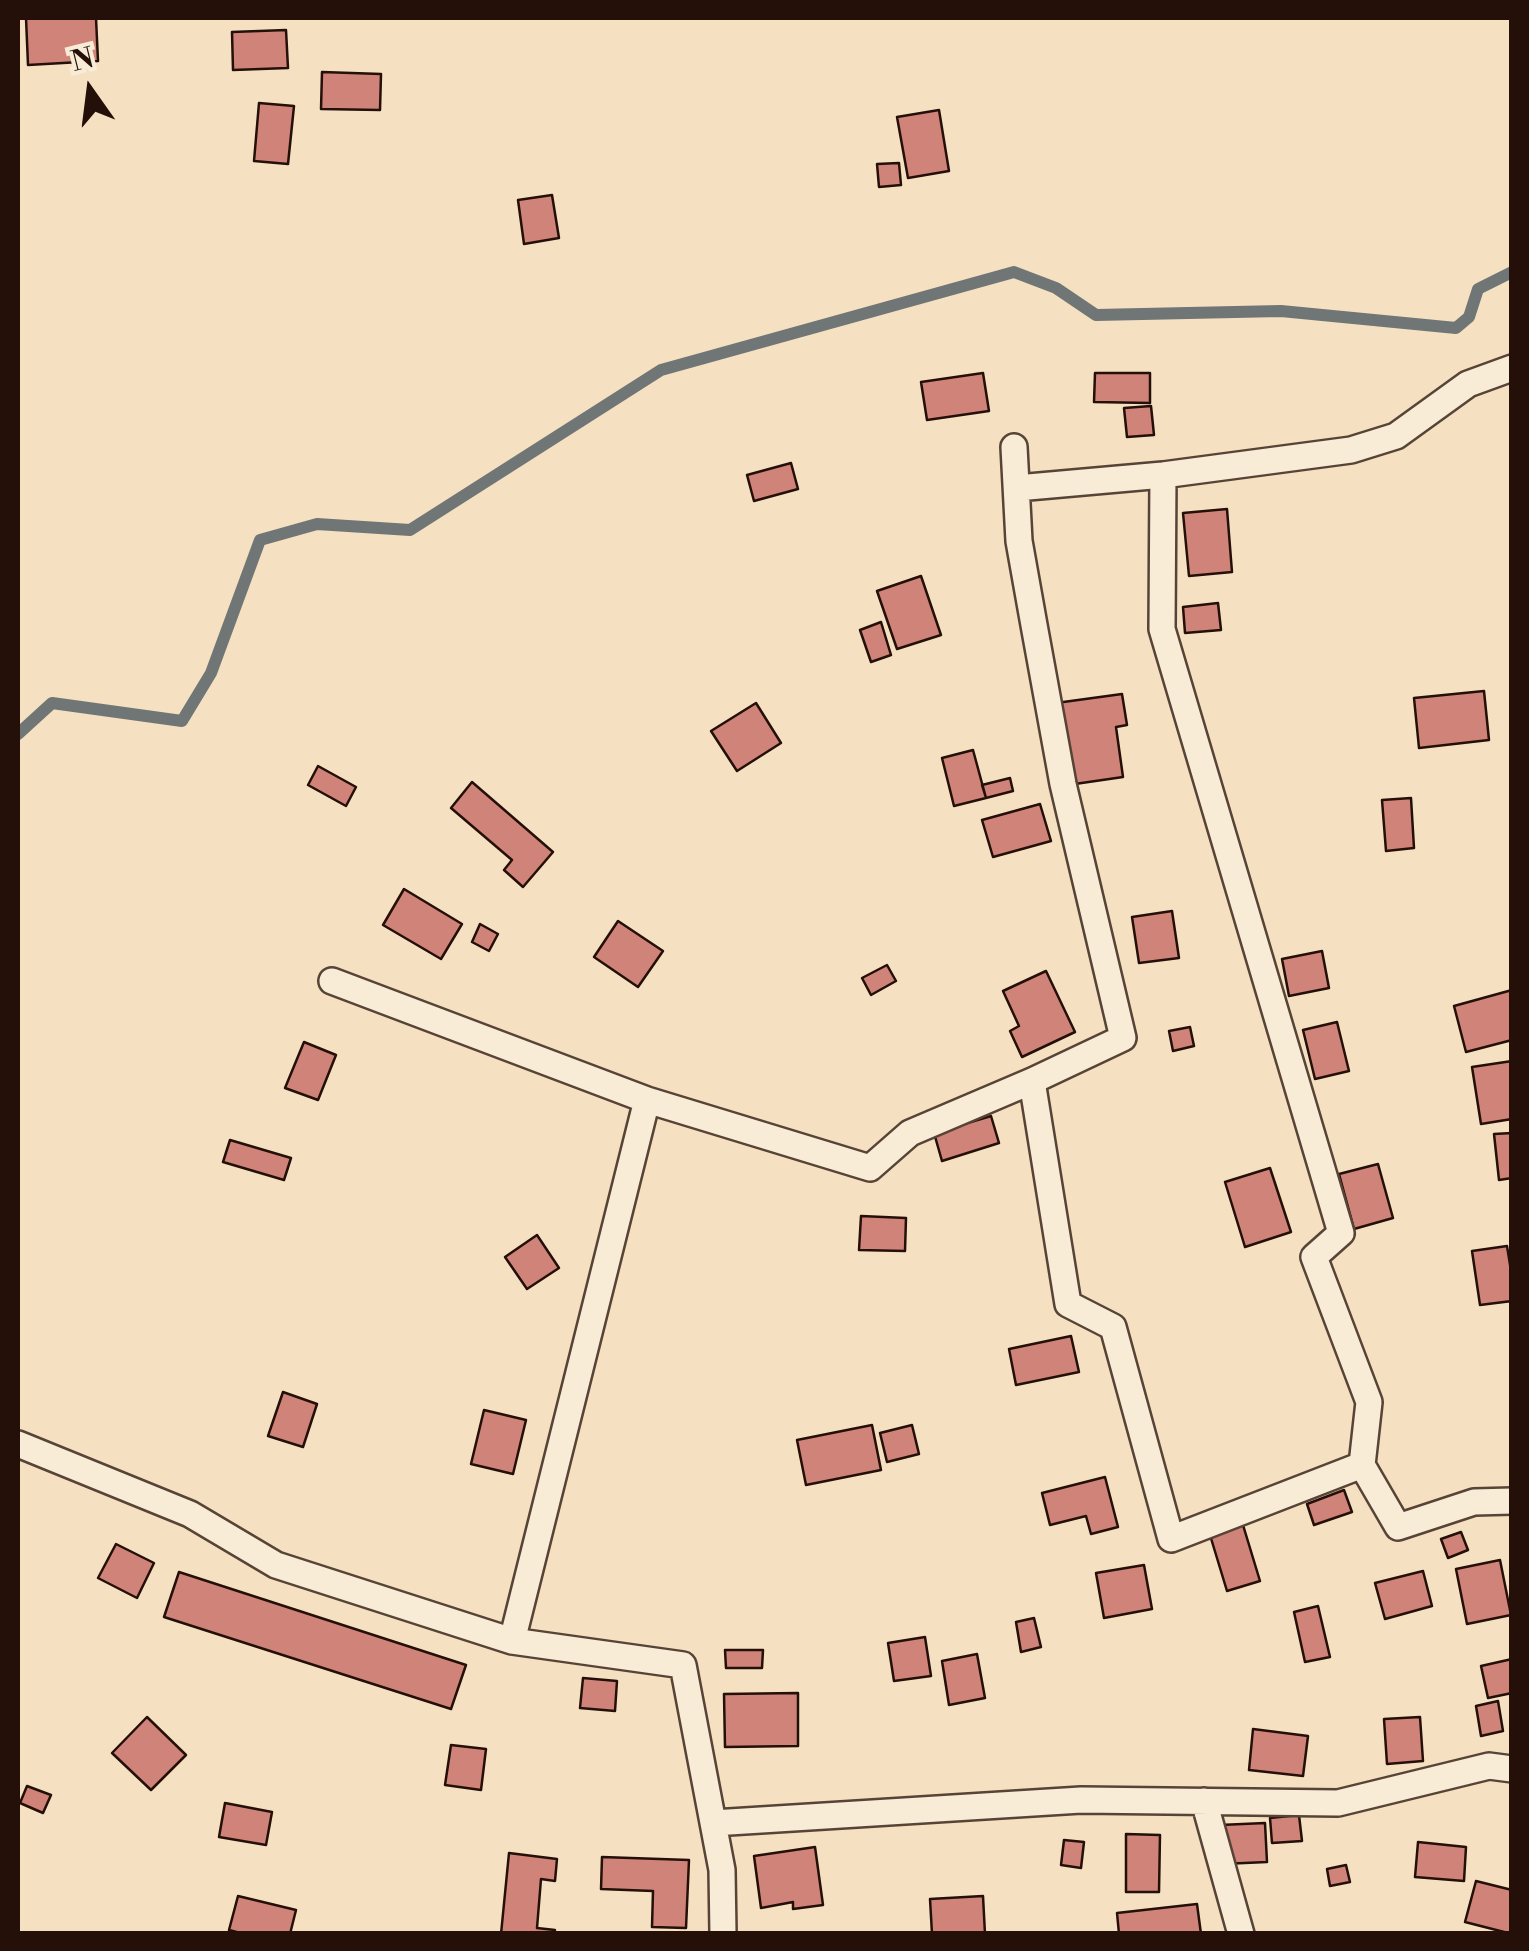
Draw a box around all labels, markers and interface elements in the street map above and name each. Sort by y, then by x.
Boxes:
north arrow [40,40,140,140]
text: N [68,41,98,80]

